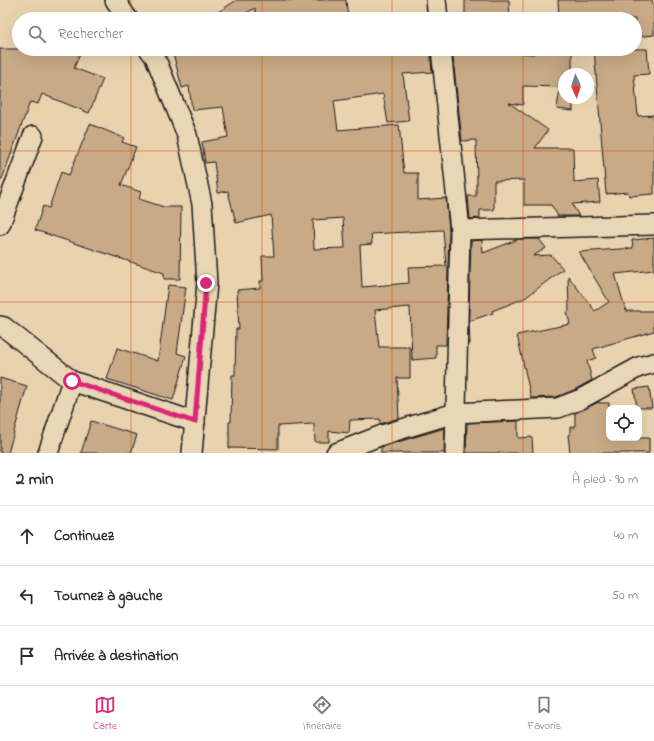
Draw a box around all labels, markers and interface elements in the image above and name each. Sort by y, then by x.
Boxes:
search box [12,12,642,56]
icon: search [26,23,48,45]
text: Rechercher [58,23,123,45]
north arrow [558,68,594,104]
route end [197,274,215,292]
route start [63,372,81,390]
map controls [606,405,642,441]
button: locate [606,405,642,441]
text: 2 min [16,467,53,492]
text: À pied · 90 m [572,470,638,489]
icon: ahead [16,525,38,547]
text: Continuez [54,525,114,547]
text: 40 m [614,526,638,545]
icon: left [16,585,38,607]
text: Tournez à gauche [54,585,162,607]
text: 50 m [612,586,638,605]
icon: arrive [16,645,38,667]
text: Arrivée à destination [54,645,179,667]
tab: Carte [93,694,117,734]
tab: Itinéraire [303,694,341,734]
tab: Favoris [527,694,561,734]

